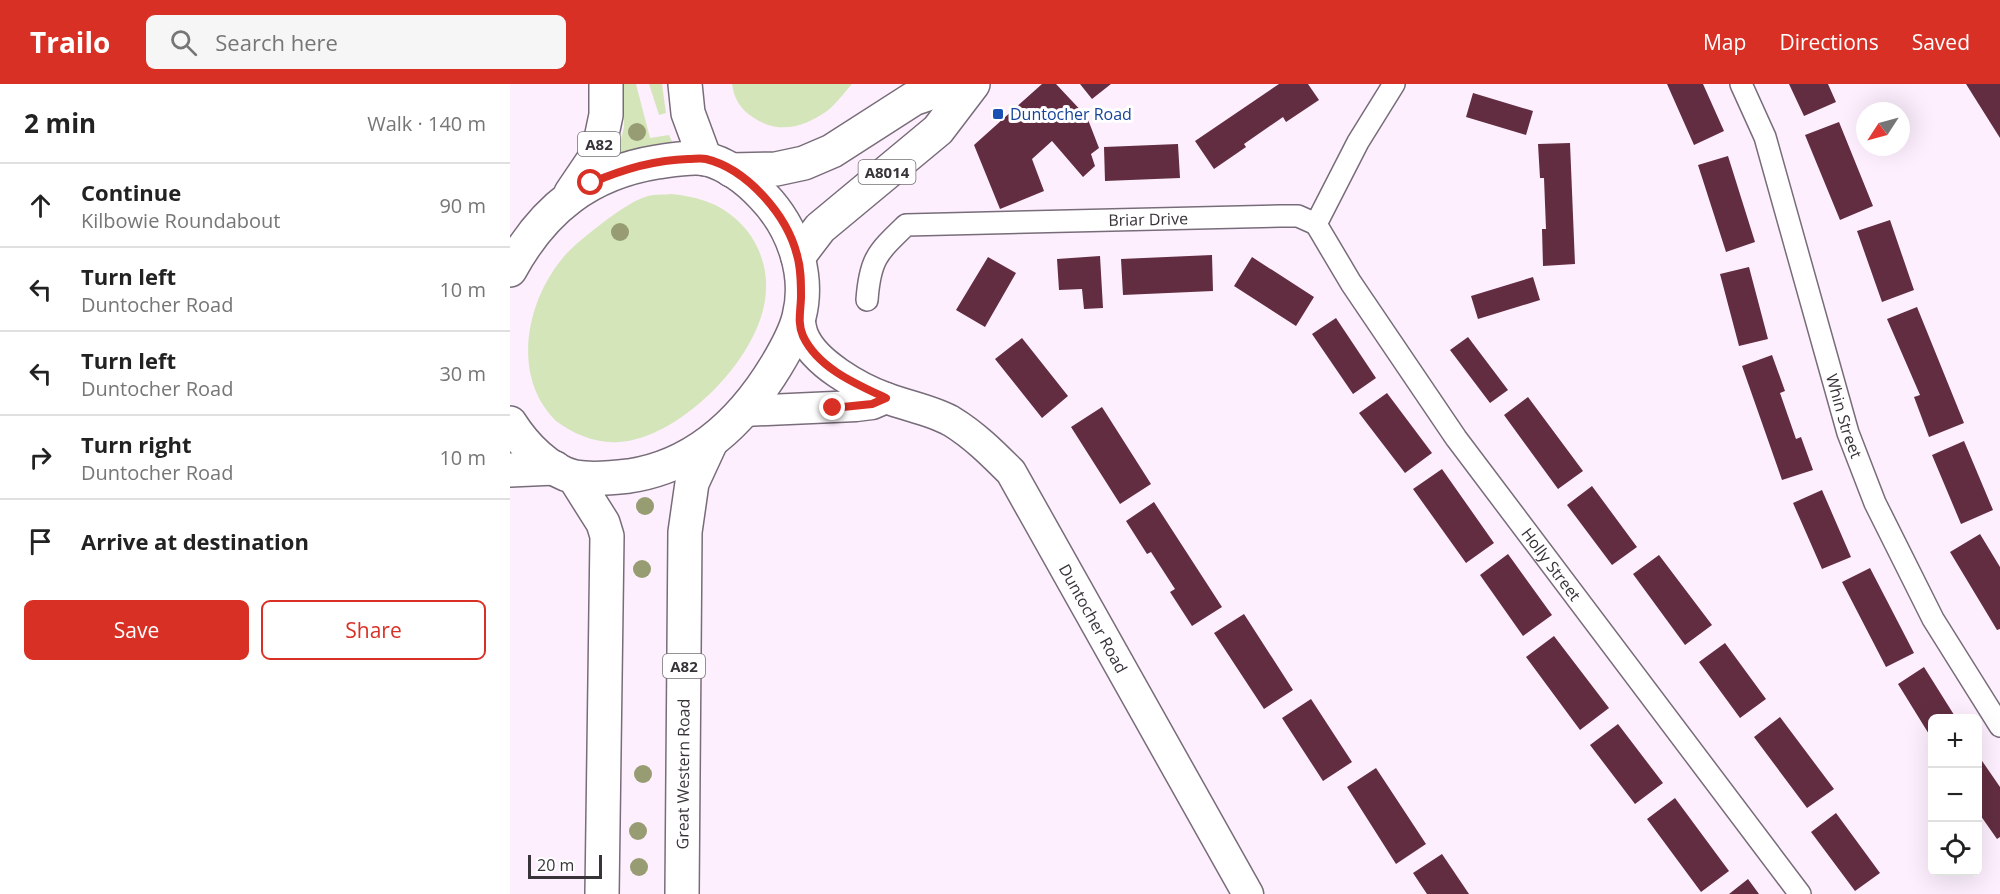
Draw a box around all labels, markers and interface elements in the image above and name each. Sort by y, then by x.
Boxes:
search box [146,15,566,69]
text: Trailo [30,23,110,61]
icon: search [167,26,200,59]
text: Search here [215,27,338,57]
text: Map [1703,28,1746,56]
text: Directions [1779,28,1879,56]
text: Saved [1912,28,1970,56]
north arrow [1856,102,1910,156]
place label: Duntocher Road [1010,103,1132,125]
text: 2 min [24,105,96,141]
marker: Duntocher Road [991,107,1005,121]
text: Walk · 140 m [367,110,486,137]
road number: A82 [578,132,620,156]
road number: A8014 [858,160,916,184]
route start [577,169,603,195]
text: Continue [81,177,181,207]
icon: ahead [24,189,57,222]
text: 90 m [439,192,486,219]
text: Kilbowie Roundabout [81,207,281,234]
street label: Briar Drive [1108,207,1188,231]
text: Turn left [81,261,176,291]
icon: left [24,273,57,306]
text: 10 m [439,276,486,303]
text: Duntocher Road [81,291,233,318]
text: Turn left [81,345,176,375]
icon: left [24,357,57,390]
text: 30 m [439,360,486,387]
street label: Whin Street [1821,371,1868,462]
text: Duntocher Road [81,375,233,402]
route end [819,394,845,420]
text: Turn right [81,429,192,459]
icon: right [24,441,57,474]
text: 10 m [439,444,486,471]
text: Duntocher Road [81,459,233,486]
street label: Holly Street [1516,523,1586,606]
icon: arrive [24,525,57,558]
text: Arrive at destination [81,526,309,556]
street label: Duntocher Road [1054,560,1133,677]
button: Save [24,600,249,660]
button: Share [261,600,486,660]
road number: A82 [663,654,705,678]
street label: Great Western Road [671,699,695,849]
map controls [1928,714,1982,876]
button: + [1928,714,1982,768]
button: − [1928,768,1982,822]
button: locate [1928,822,1982,876]
scale bar [528,852,602,880]
text: 20 m [537,854,574,876]

